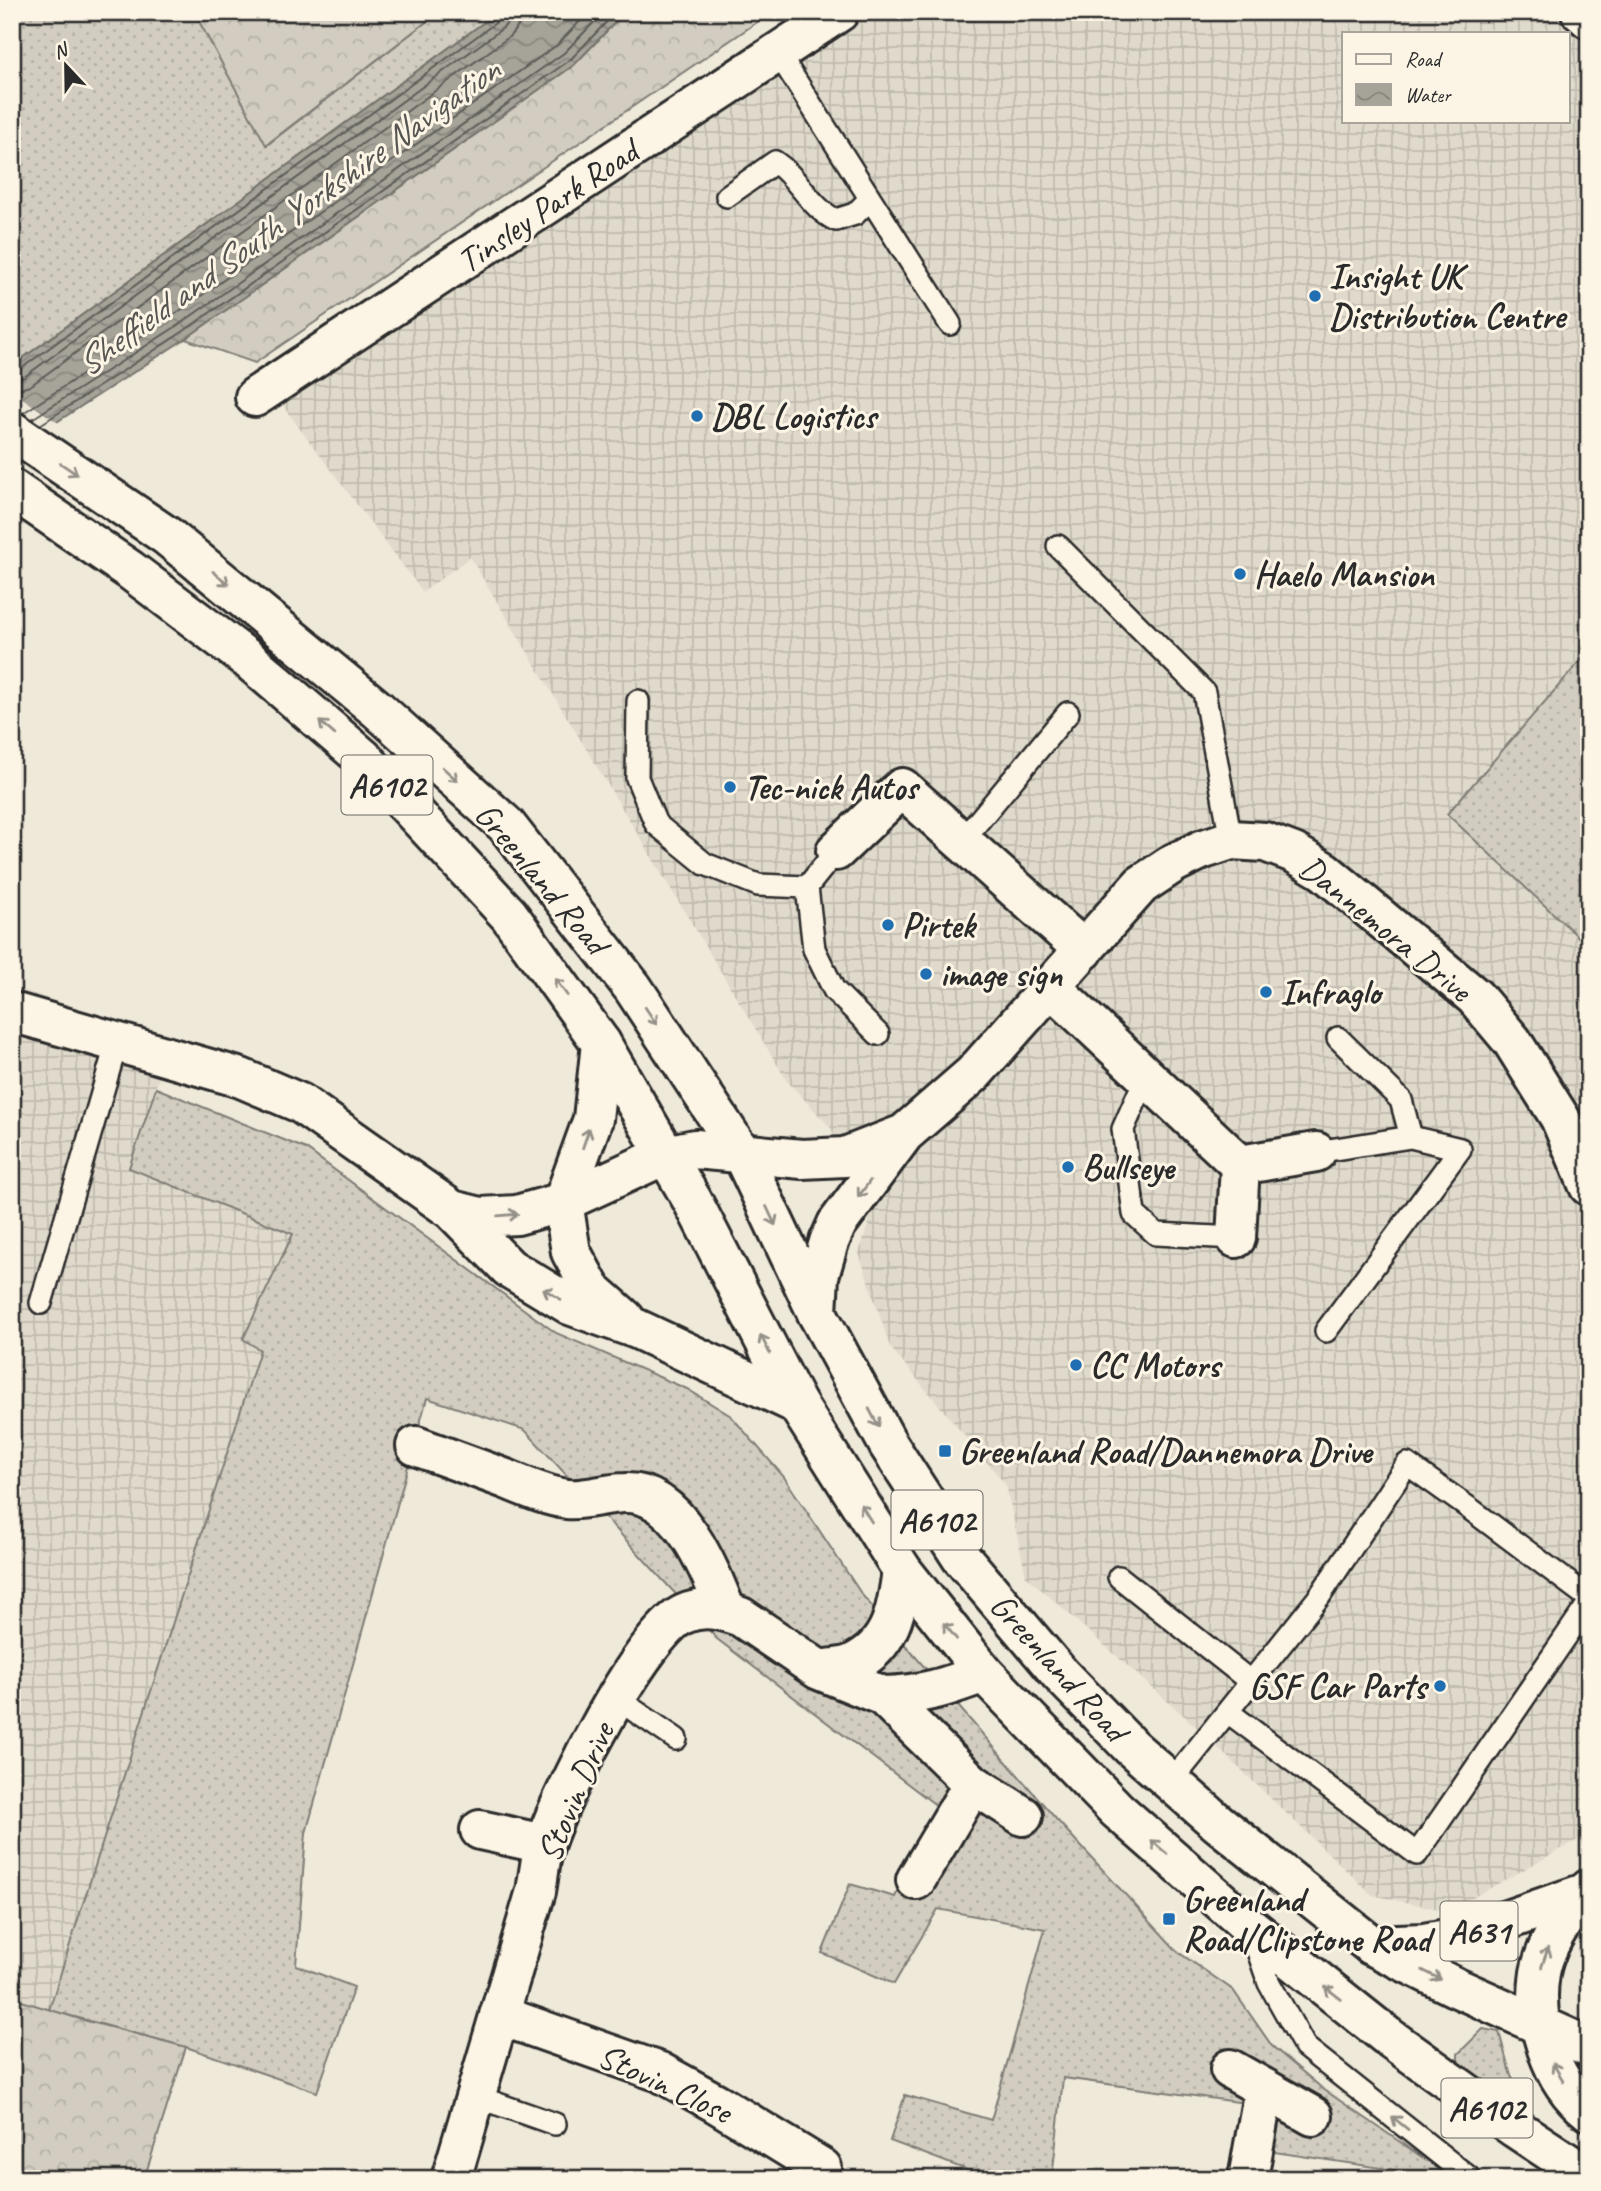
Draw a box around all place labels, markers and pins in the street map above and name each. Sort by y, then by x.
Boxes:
place label: Insight UK Distribution Centre [1329,254,1568,339]
marker: Insight UK Distribution Centre [1307,288,1323,304]
place label: DBL Logistics [711,394,879,439]
marker: DBL Logistics [689,408,705,424]
place label: Haelo Mansion [1254,552,1435,597]
marker: Haelo Mansion [1232,566,1248,582]
place label: Tec-nick Autos [744,765,921,810]
marker: Tec-nick Autos [722,779,738,795]
place label: Pirtek [902,903,977,948]
marker: Pirtek [880,917,896,933]
place label: image sign [940,952,1063,997]
marker: image sign [918,966,934,982]
place label: Infraglo [1280,970,1384,1015]
marker: Infraglo [1258,984,1274,1000]
place label: Bullseye [1082,1145,1176,1190]
marker: Bullseye [1060,1159,1076,1175]
place label: CC Motors [1090,1343,1223,1388]
marker: CC Motors [1068,1357,1084,1373]
place label: Greenland Road/Dannemora Drive [959,1429,1374,1474]
marker: Greenland Road/Dannemora Drive [937,1443,953,1459]
place label: GSF Car Parts [1249,1664,1430,1709]
marker: GSF Car Parts [1432,1678,1448,1694]
place label: Greenland Road/Clipstone Road [1183,1877,1436,1962]
marker: Greenland Road/Clipstone Road [1161,1911,1177,1927]

